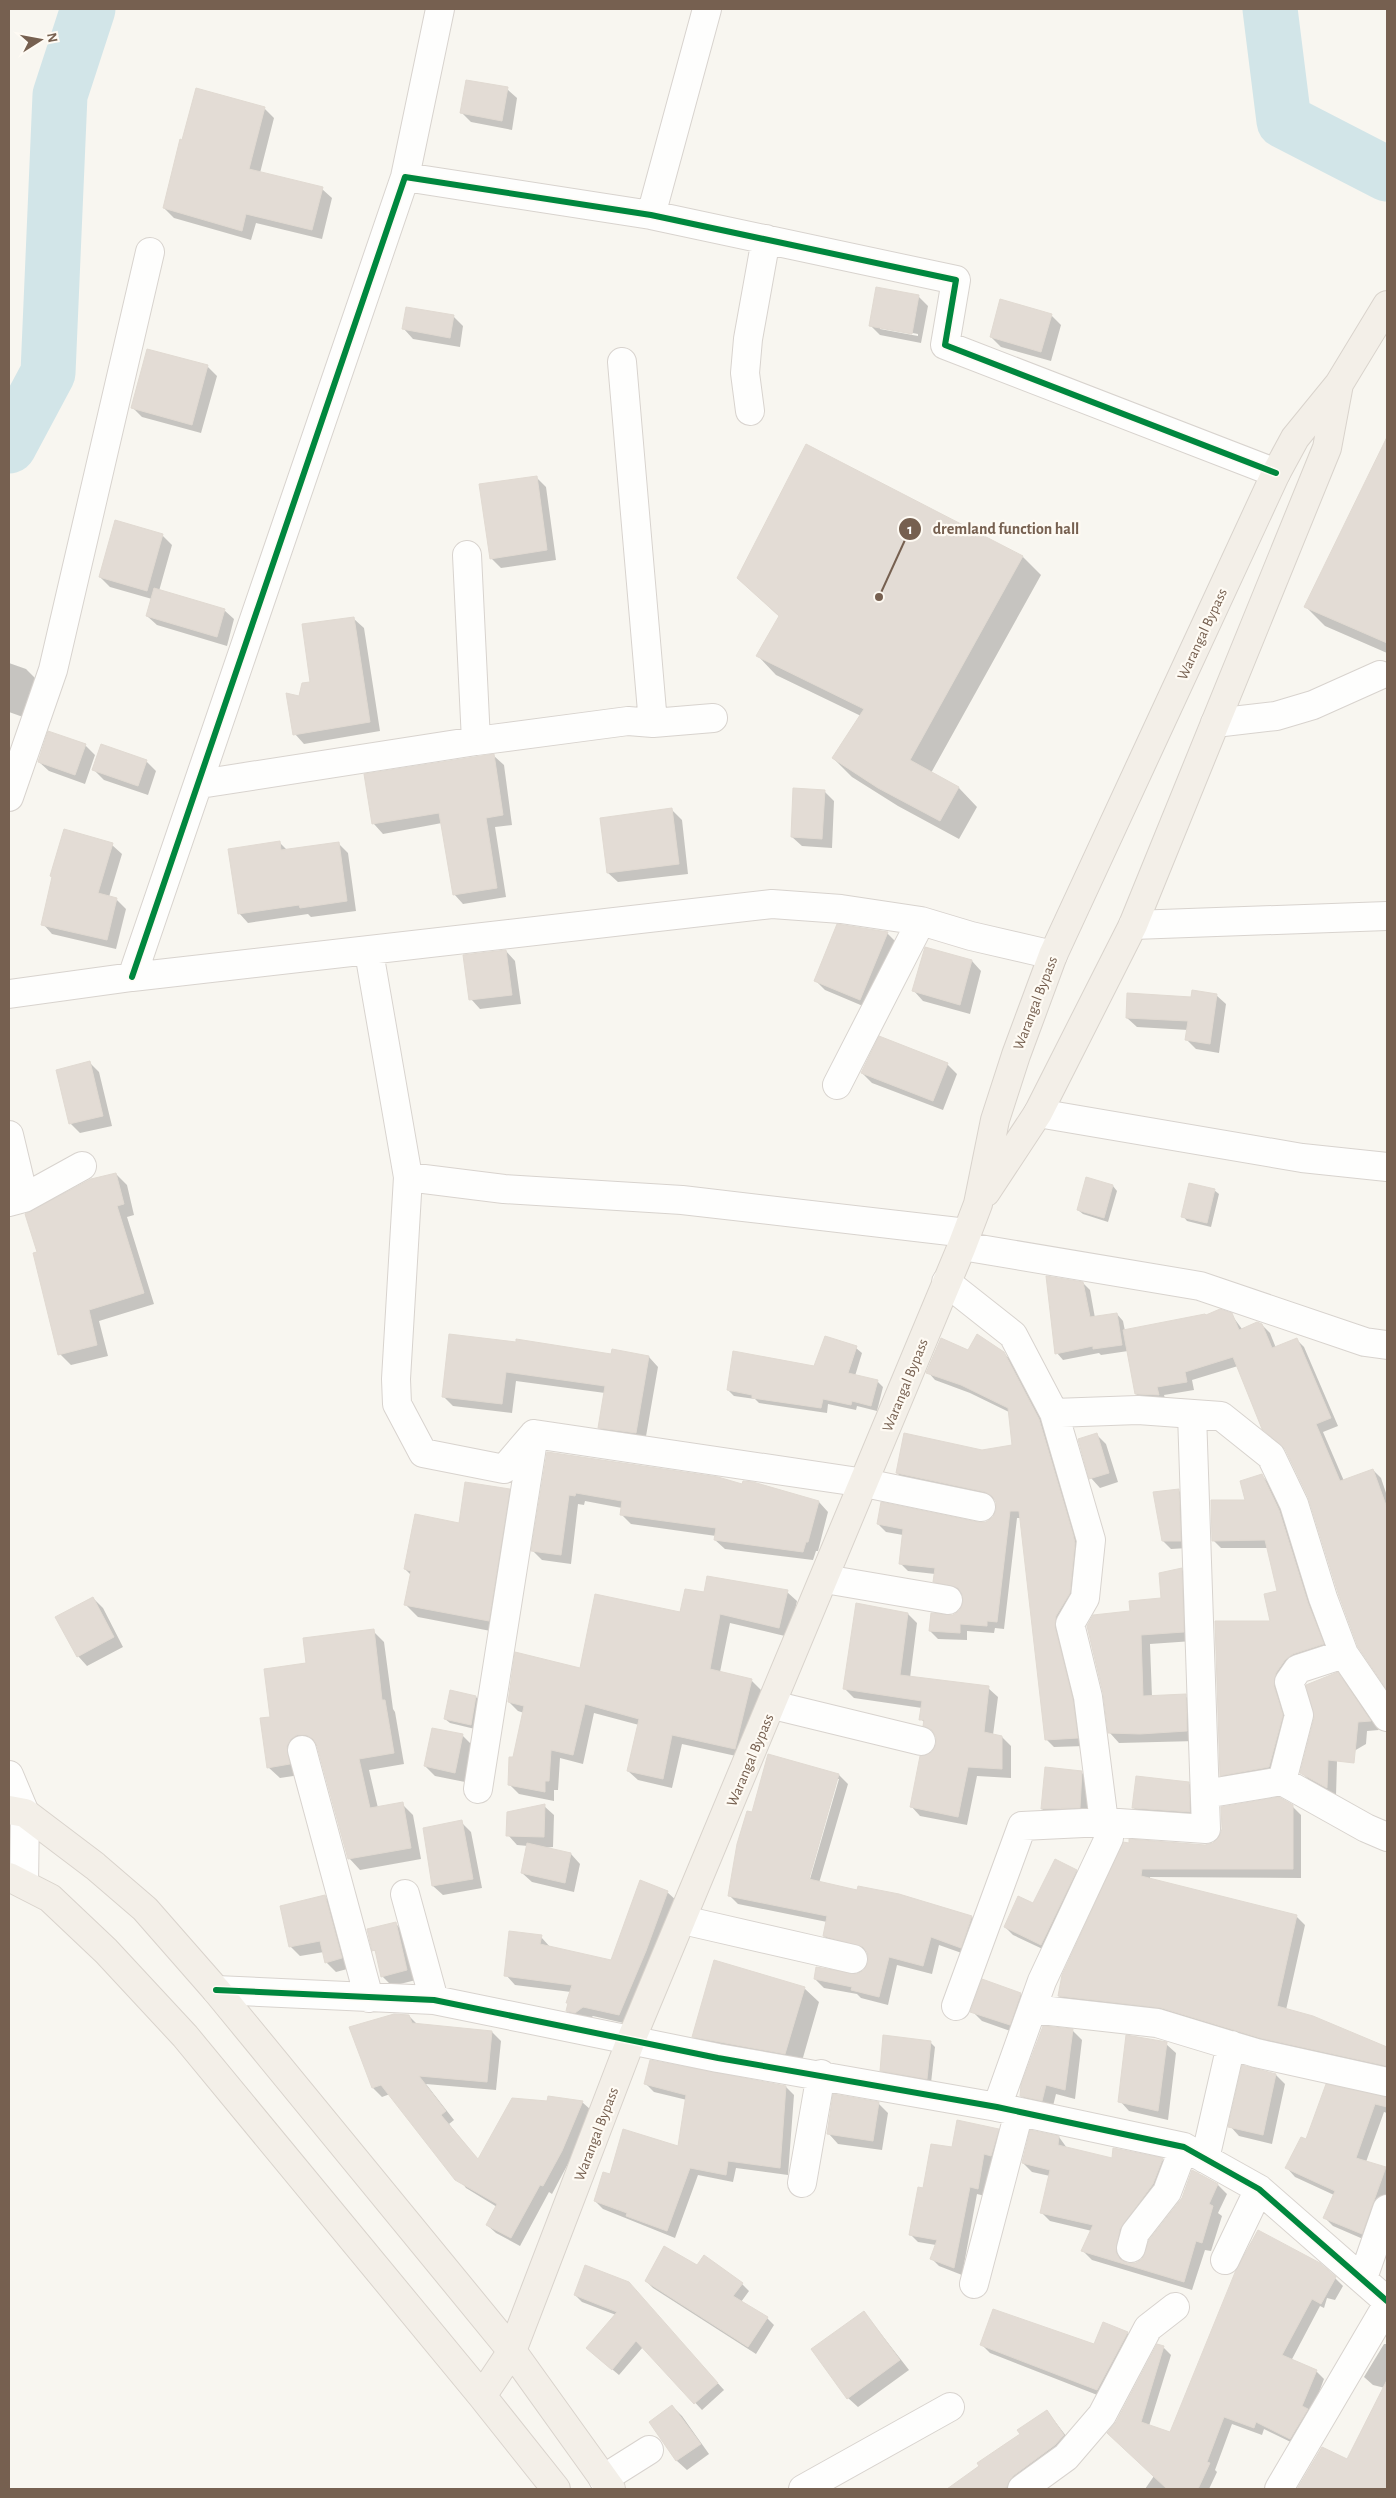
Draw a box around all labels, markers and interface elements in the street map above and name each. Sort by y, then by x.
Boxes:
north arrow [15,15,65,65]
text: N [44,32,60,44]
callout: dremland function hall [898,513,1090,544]
text: dremland function hall [933,521,1079,537]
text: 1 [907,522,913,537]
street label: Warangal Bypass [1175,586,1230,682]
street label: Warangal Bypass [1011,954,1060,1052]
street label: Warangal Bypass [880,1337,931,1434]
street label: Warangal Bypass [724,1712,777,1809]
street label: Warangal Bypass [572,2085,621,2183]

